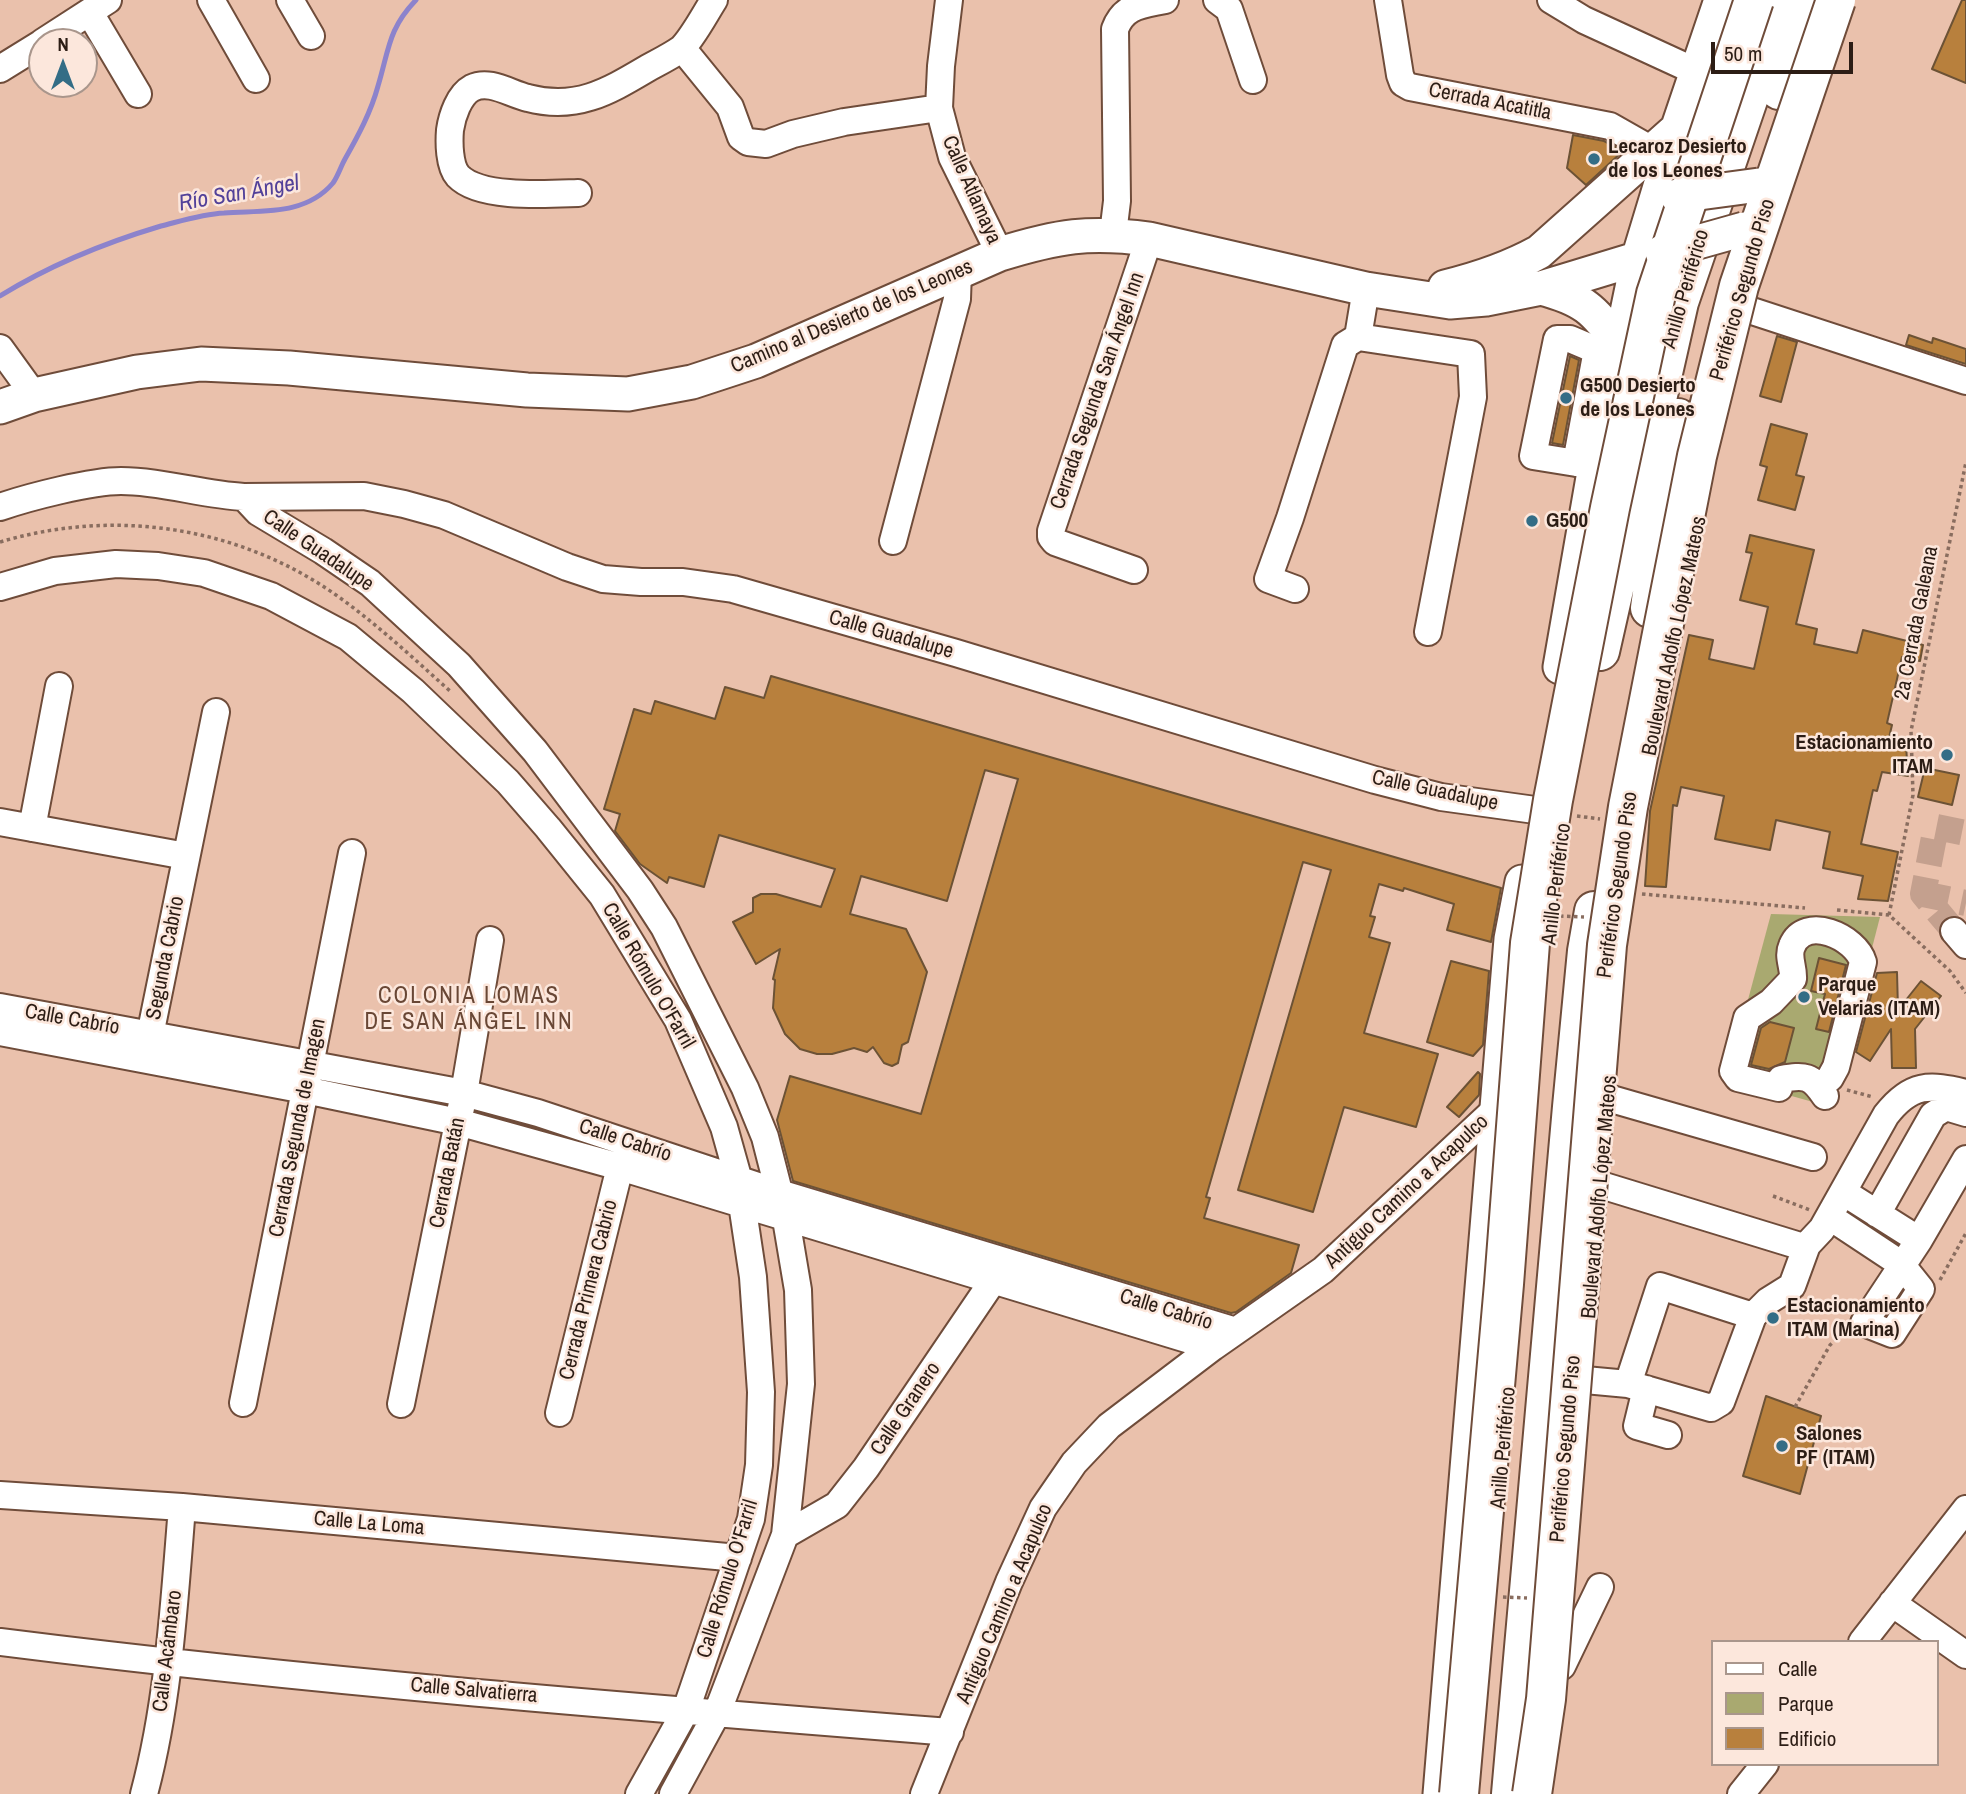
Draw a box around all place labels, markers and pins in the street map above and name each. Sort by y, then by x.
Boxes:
place label: Lecaroz Desierto de los Leones [1608,134,1747,184]
marker: Lecaroz Desierto de los Leones [1586,151,1602,167]
place label: G500 Desierto de los Leones [1580,373,1696,423]
marker: G500 Desierto de los Leones [1558,390,1574,406]
place label: G500 [1546,508,1588,534]
marker: G500 [1524,513,1540,529]
place label: Estacionamiento ITAM [1795,730,1933,780]
marker: Estacionamiento ITAM [1939,747,1955,763]
place label: Parque Velarias (ITAM) [1818,972,1940,1022]
marker: Parque Velarias (ITAM) [1796,989,1812,1005]
place label: Estacionamiento ITAM (Marina) [1787,1293,1925,1343]
marker: Estacionamiento ITAM (Marina) [1765,1310,1781,1326]
place label: Salones PF (ITAM) [1796,1421,1875,1471]
marker: Salones PF (ITAM) [1774,1438,1790,1454]

